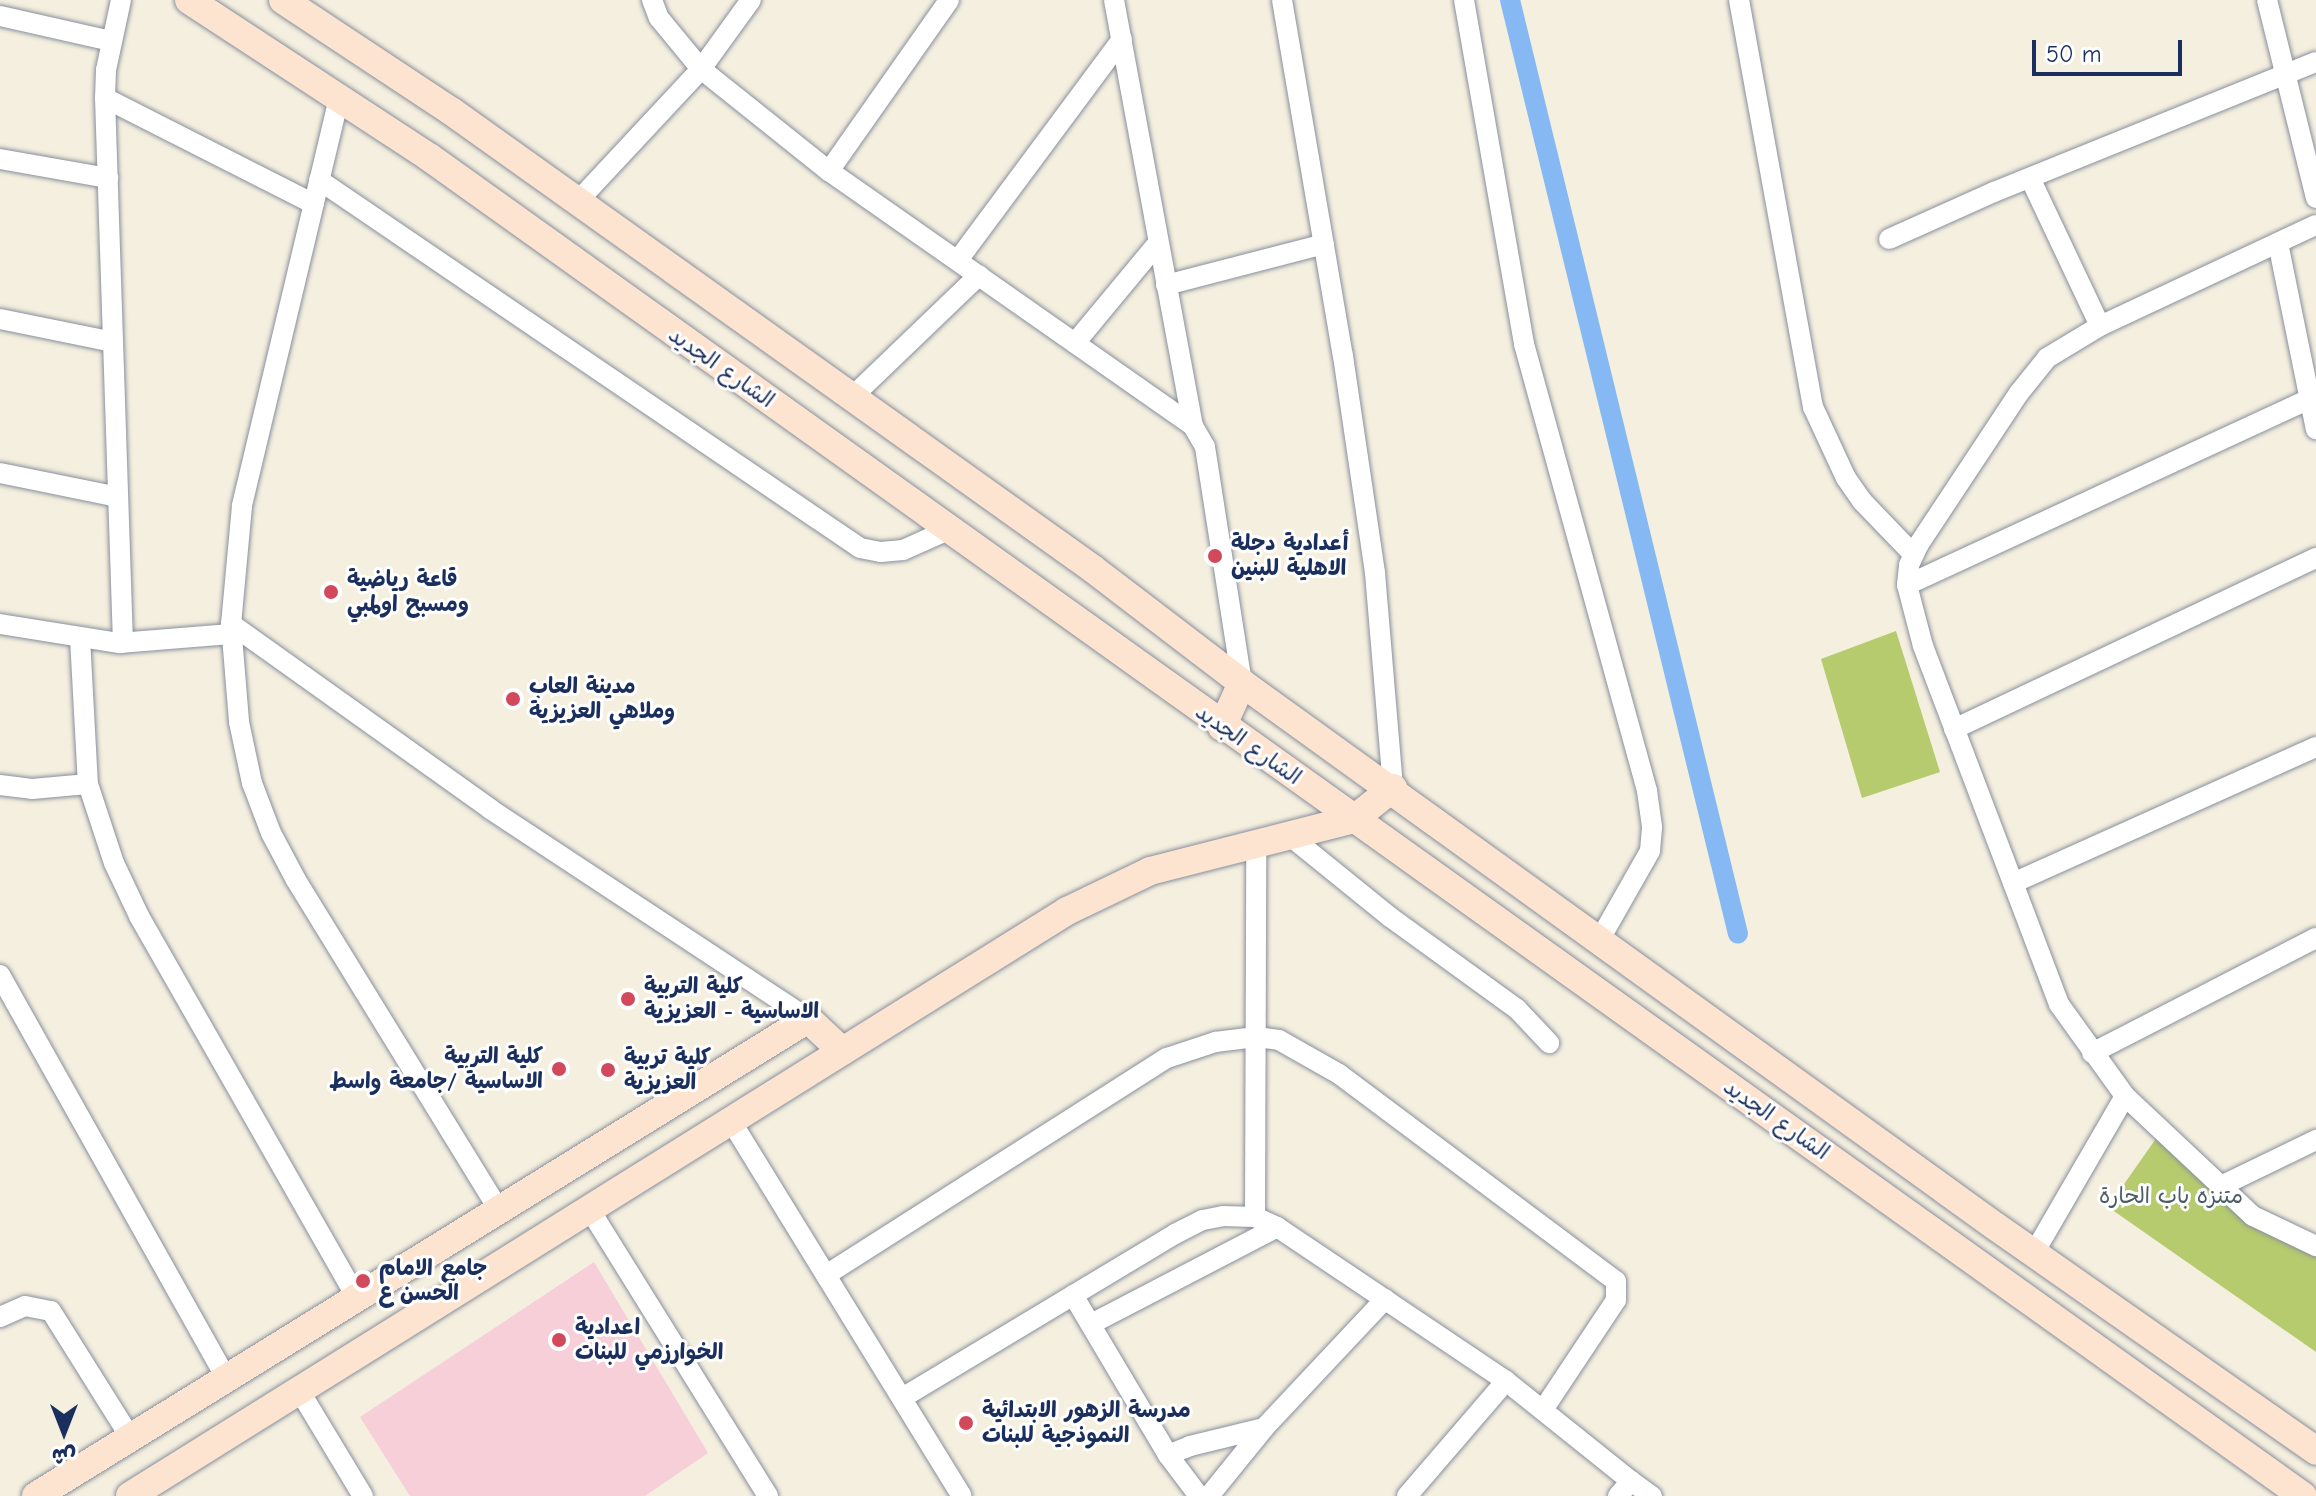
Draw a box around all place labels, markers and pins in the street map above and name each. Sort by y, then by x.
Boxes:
place label: أعدادية دجلة الاهلية للبنين [1231,530,1348,582]
marker: أعدادية دجلة الاهلية للبنين [1206,547,1224,565]
place label: قاعة رياضية ومسبح اولمبي [347,566,469,618]
marker: قاعة رياضية ومسبح اولمبي [322,583,340,601]
place label: مدينة العاب وملاهي العزيزية [529,673,675,724]
marker: مدينة العاب وملاهي العزيزية [504,690,522,708]
place label: كلية التربية الاساسية - العزيزية [644,973,819,1024]
marker: كلية التربية الاساسية - العزيزية [619,990,637,1008]
place label: كلية التربية الاساسية /جامعة واسط [329,1043,543,1094]
place label: كلية تربية العزيزية [624,1044,711,1096]
marker: كلية التربية الاساسية /جامعة واسط [550,1060,568,1078]
marker: كلية تربية العزيزية [599,1061,617,1079]
place label: جامع الامام الحسن ع [379,1255,487,1306]
marker: جامع الامام الحسن ع [354,1272,372,1290]
place label: اعدادية الخوارزمي للبنات [575,1314,723,1366]
marker: اعدادية الخوارزمي للبنات [550,1331,568,1349]
place label: مدرسة الزهور الابتدائية النموذجية للبنات [982,1397,1191,1448]
marker: مدرسة الزهور الابتدائية النموذجية للبنات [957,1414,975,1432]

